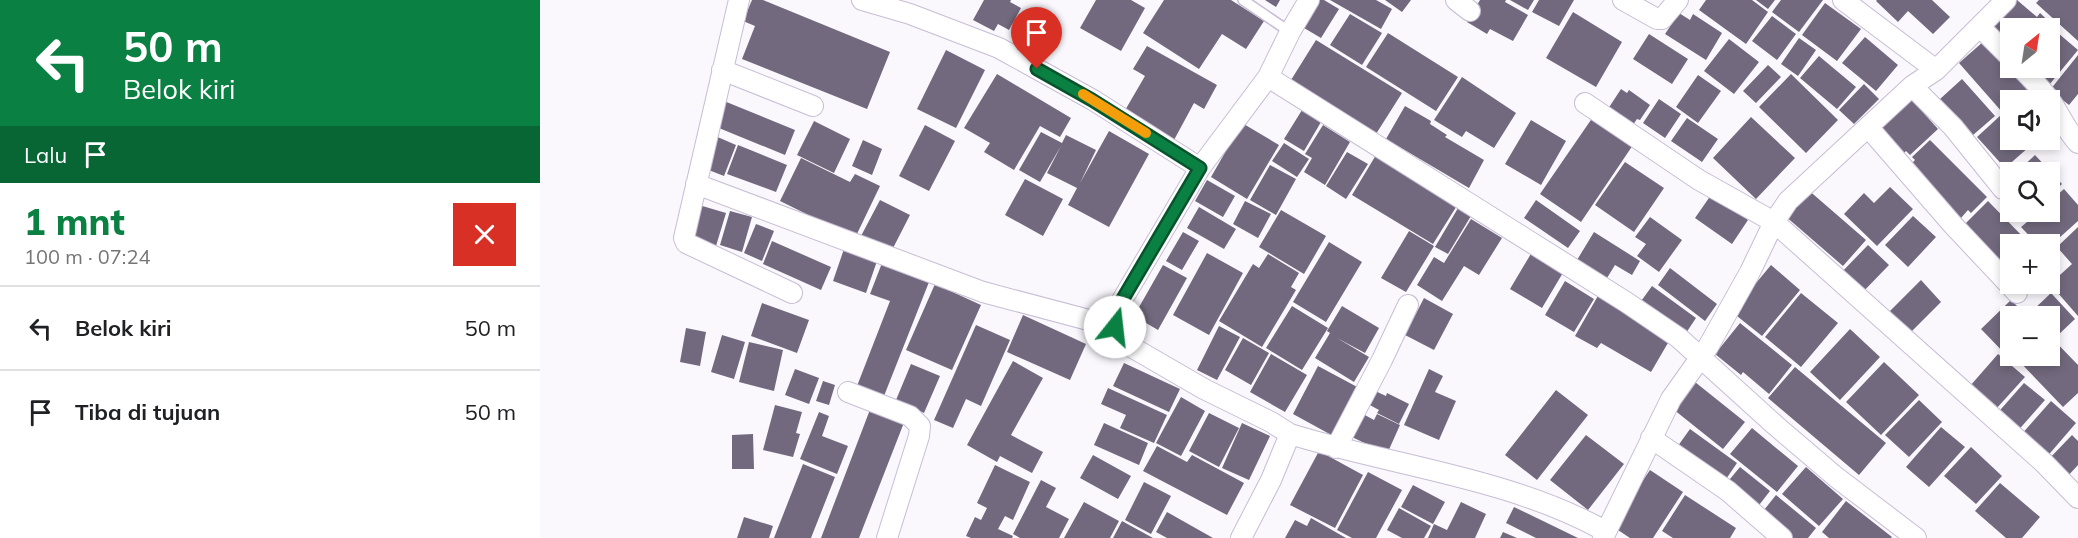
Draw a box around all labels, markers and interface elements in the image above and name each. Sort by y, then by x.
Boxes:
pin [1011,7,1062,69]
icon: arrive [1020,16,1053,49]
north arrow [2000,18,2060,78]
map controls [2000,18,2060,366]
text: 50 m [123,20,223,73]
icon: left [24,24,102,102]
text: Belok kiri [123,72,235,106]
button: sound [2000,90,2060,150]
icon: arrive [79,138,112,171]
text: Lalu [24,141,67,169]
button: search [2000,162,2060,222]
text: 1 mnt [24,199,125,244]
button: close [453,203,516,266]
button: + [2000,234,2060,294]
text: 100 m · 07:24 [24,244,150,269]
position arrow [1083,295,1147,359]
button: − [2000,306,2060,366]
icon: left [24,312,57,345]
text: Belok kiri [75,314,171,342]
text: 50 m [465,314,516,342]
icon: arrive [24,396,57,429]
text: Tiba di tujuan [75,398,220,426]
text: 50 m [465,398,516,426]

